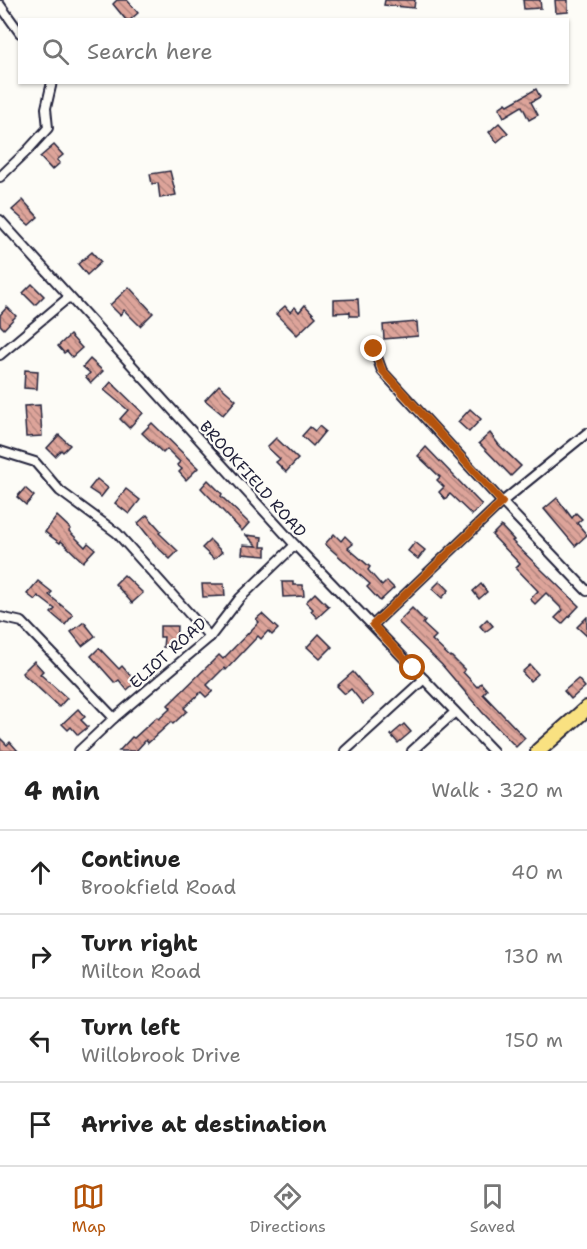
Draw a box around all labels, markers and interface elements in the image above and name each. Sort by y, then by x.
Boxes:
search box [18,18,569,84]
icon: search [39,35,72,68]
text: Search here [87,37,213,66]
route end [360,335,386,361]
street label: BROOKFIELD ROAD [195,416,311,542]
street label: ELIOT ROAD [125,613,211,693]
route start [399,654,425,680]
text: 4 min [24,773,100,808]
text: Walk · 320 m [431,777,563,803]
text: Continue [81,845,181,874]
icon: ahead [24,856,57,889]
text: 40 m [511,859,563,885]
text: Brookfield Road [81,874,236,900]
text: Turn right [81,929,198,958]
icon: right [24,940,57,973]
text: 130 m [504,943,563,969]
text: Milton Road [81,958,201,984]
text: Turn left [81,1013,180,1042]
icon: left [24,1024,57,1057]
text: 150 m [505,1027,563,1053]
text: Willobrook Drive [81,1042,241,1068]
icon: arrive [24,1108,57,1141]
text: Arrive at destination [81,1110,327,1139]
tab: Map [72,1180,106,1237]
tab: Directions [250,1180,326,1237]
tab: Saved [470,1180,515,1237]

